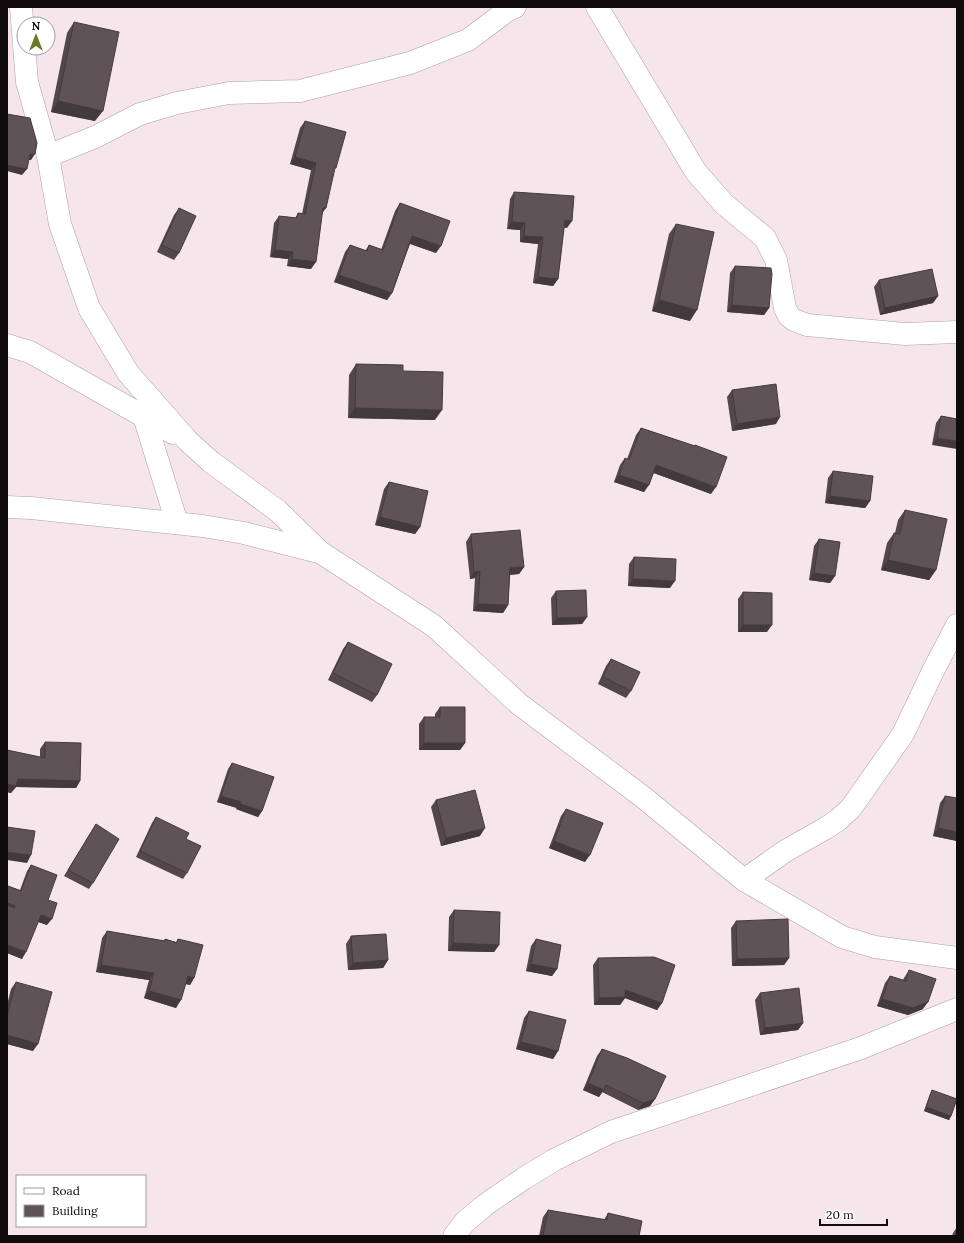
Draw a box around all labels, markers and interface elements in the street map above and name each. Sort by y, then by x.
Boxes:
north arrow [16,16,56,56]
text: N [32,19,41,33]
legend [16,1175,146,1227]
text: Road [52,1183,80,1198]
scale bar [820,1201,887,1227]
text: Building [52,1203,98,1218]
text: 20 m [826,1207,854,1222]

